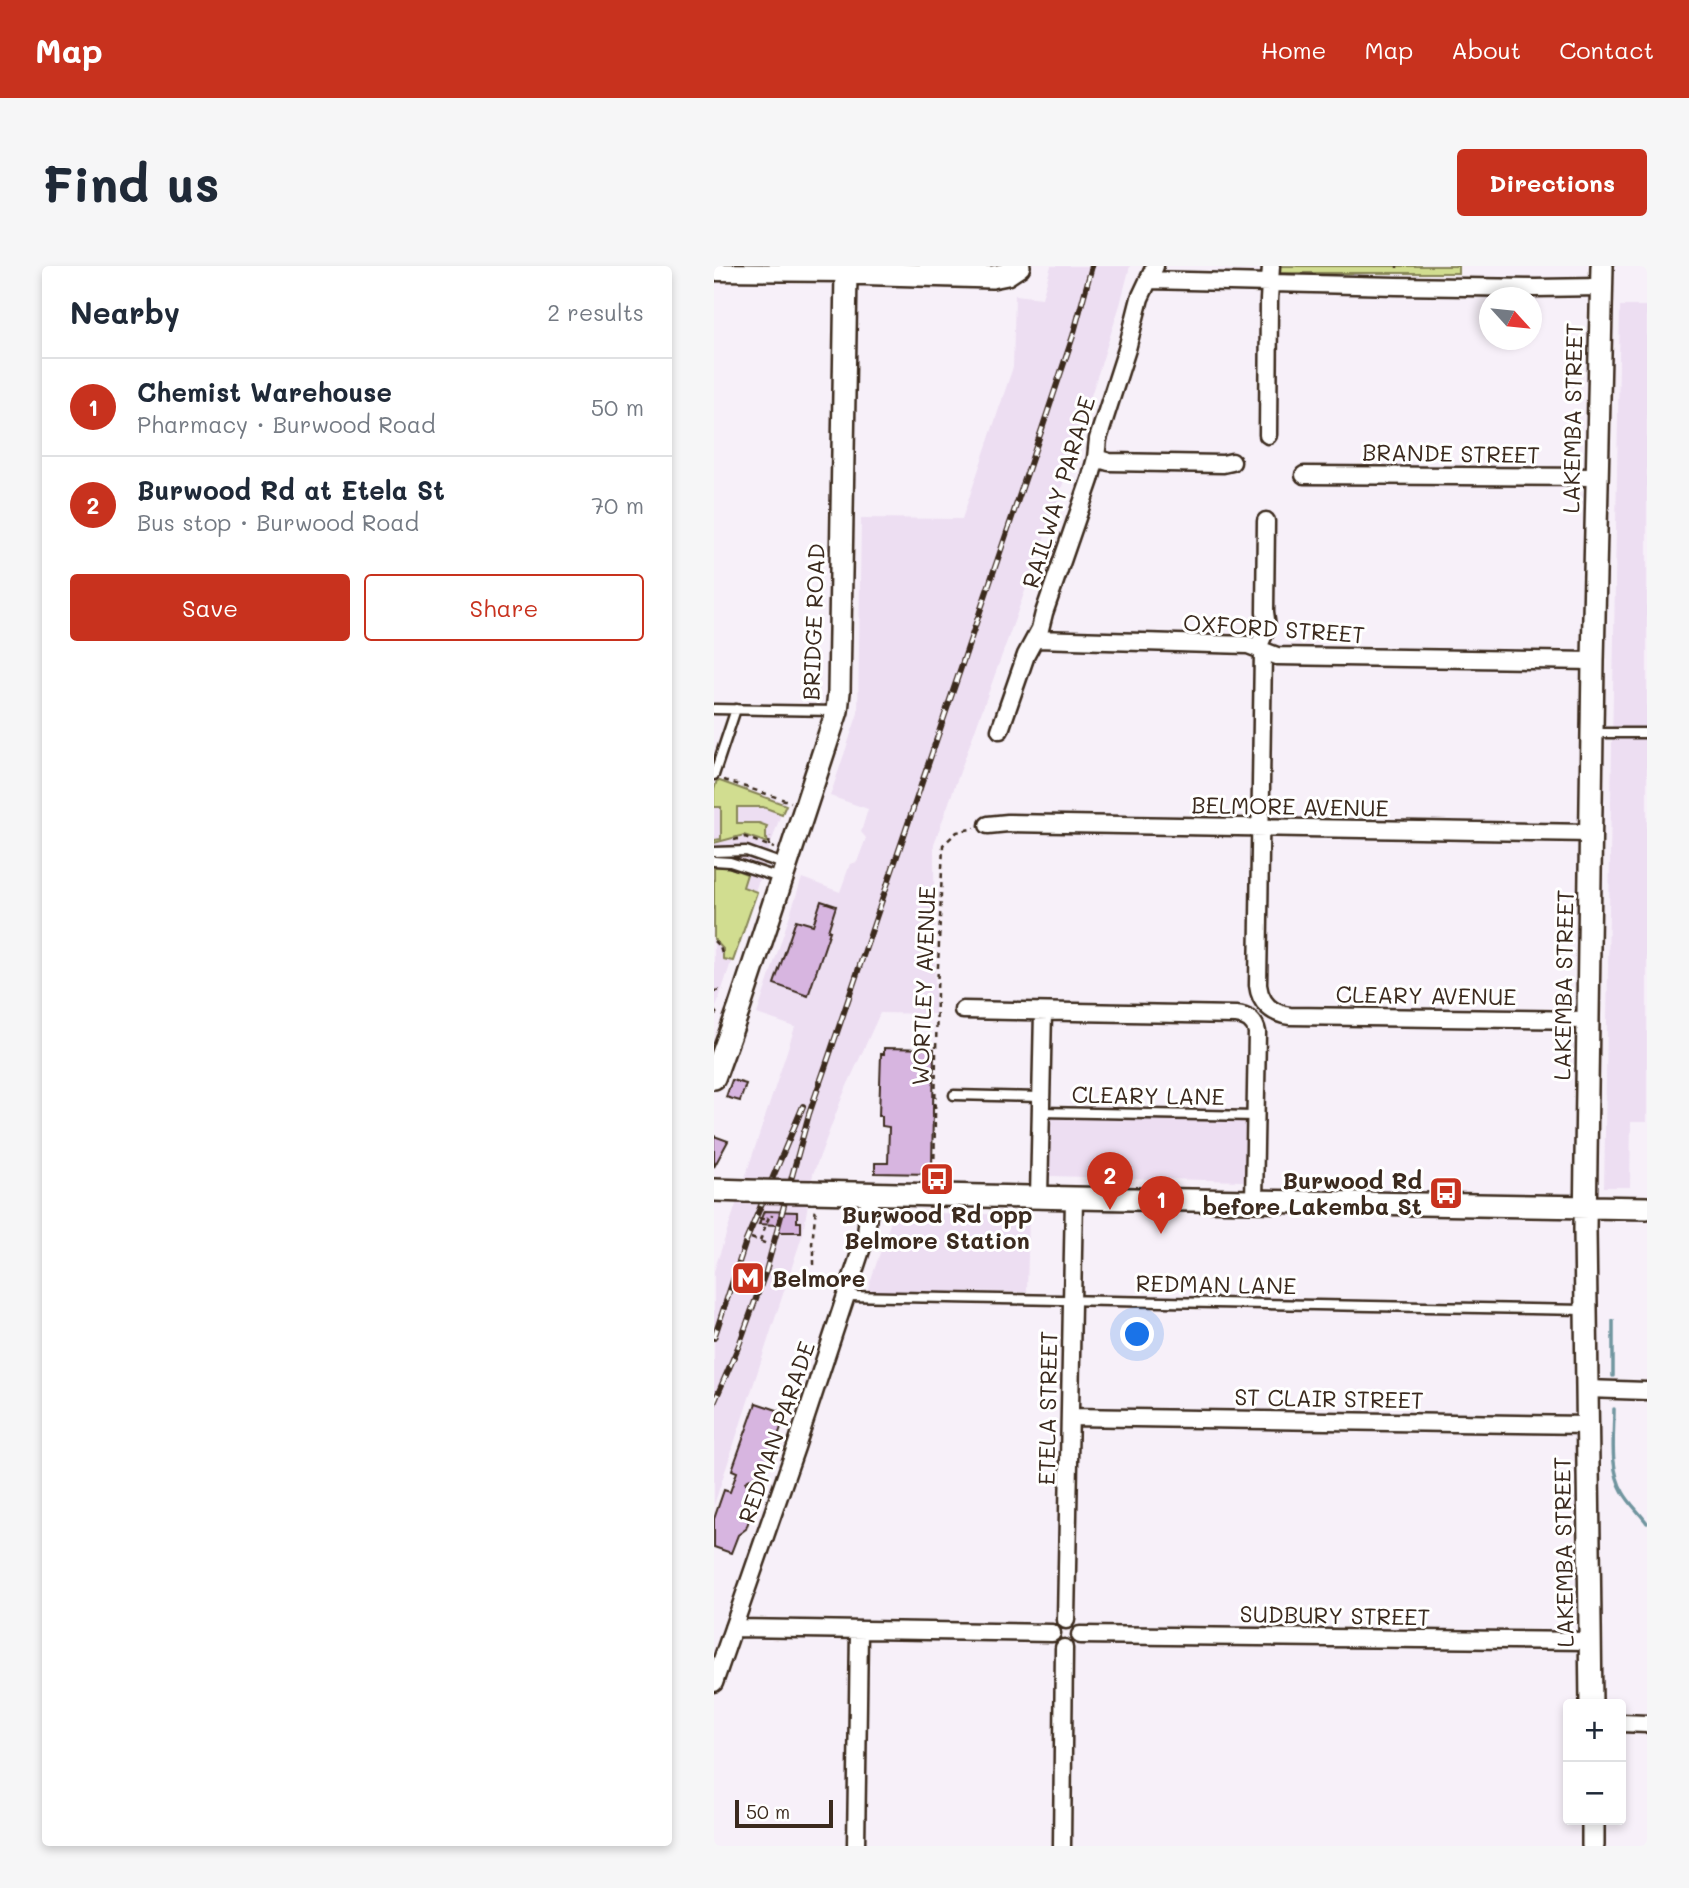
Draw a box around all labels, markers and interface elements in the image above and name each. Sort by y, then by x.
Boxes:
text: Map [35,28,103,71]
text: Home [1261,34,1326,65]
text: Map [1364,34,1413,65]
text: About [1451,34,1521,65]
text: Contact [1559,34,1654,65]
button: Directions [1457,149,1647,216]
text: Find us [42,151,220,214]
north arrow [1479,287,1542,350]
text: Nearby [70,292,180,332]
text: 2 results [547,297,644,327]
street label: LAKEMBA STREET [1555,322,1589,514]
text: Chemist Warehouse [137,375,392,409]
text: 1 [88,392,98,422]
text: 50 m [591,392,644,422]
street label: RAILWAY PARADE [1015,392,1101,592]
text: Pharmacy · Burwood Road [137,409,436,439]
street label: BRANDE STREET [1362,436,1540,470]
text: Burwood Rd at Etela St [137,473,445,507]
text: 2 [87,490,99,520]
text: 70 m [591,490,644,520]
text: Bus stop · Burwood Road [137,507,419,537]
street label: BRIDGE ROAD [795,543,831,701]
button: Save [70,574,350,641]
button: Share [364,574,644,641]
street label: OXFORD STREET [1182,607,1366,649]
street label: BELMORE AVENUE [1191,789,1389,823]
street label: WORTLEY AVENUE [905,886,941,1086]
street label: LAKEMBA STREET [1546,889,1580,1081]
street label: CLEARY AVENUE [1335,978,1517,1012]
street label: CLEARY LANE [1071,1079,1225,1111]
pin: 2 [1087,1152,1133,1210]
bus stop icon: Burwood Rd opp Belmore Station [918,1160,956,1198]
place label: Burwood Rd before Lakemba St [1202,1165,1422,1221]
bus stop icon: Burwood Rd before Lakemba St [1427,1174,1465,1212]
pin: 1 [1138,1176,1184,1234]
place label: Burwood Rd opp Belmore Station [842,1199,1032,1255]
metro station icon: Belmore [729,1259,767,1297]
place label: Belmore [772,1263,865,1293]
street label: REDMAN LANE [1136,1268,1296,1300]
your location [1120,1317,1154,1351]
street label: ETELA STREET [1031,1331,1063,1485]
street label: REDMAN PARADE [731,1337,821,1527]
street label: ST CLAIR STREET [1234,1381,1424,1415]
street label: LAKEMBA STREET [1546,1456,1580,1648]
street label: SUDBURY STREET [1239,1598,1431,1632]
map controls [1563,1699,1626,1825]
button: + [1563,1699,1626,1762]
button: − [1563,1762,1626,1825]
scale bar [735,1797,833,1829]
text: 50 m [746,1799,790,1824]

